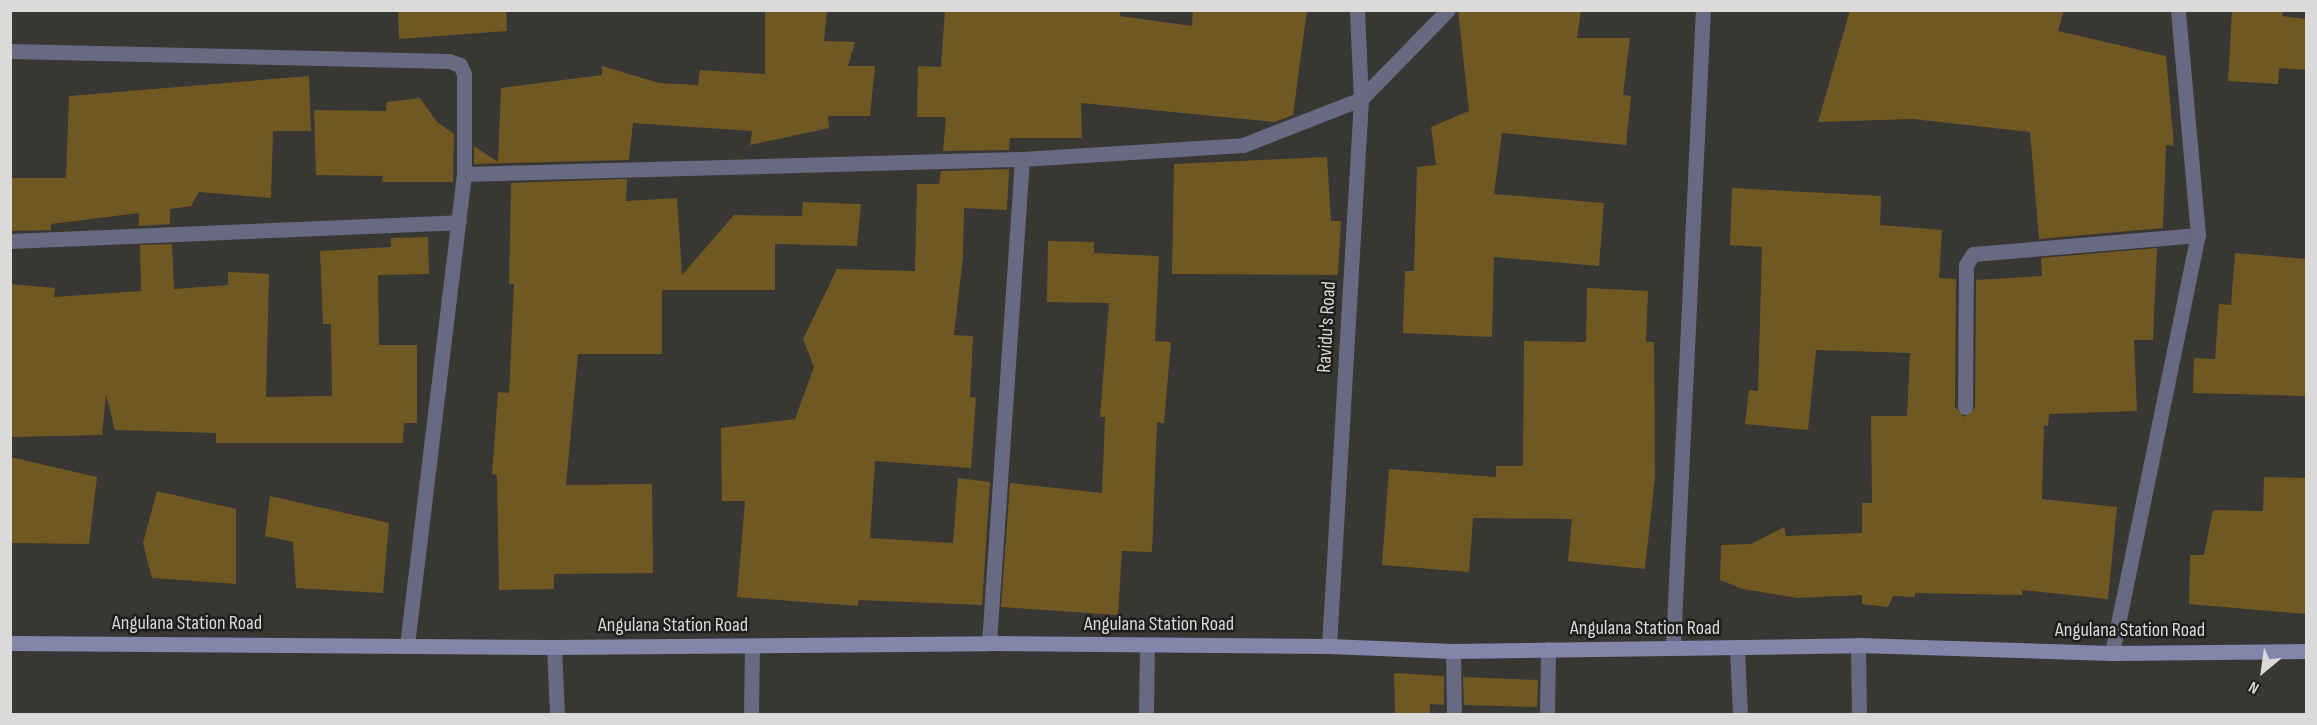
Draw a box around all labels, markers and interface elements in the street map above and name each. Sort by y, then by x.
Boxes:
street label: Ravidu's Road [1313,281,1341,373]
street label: Angulana Station Road [112,611,262,635]
street label: Angulana Station Road [1084,612,1234,636]
street label: Angulana Station Road [598,613,748,637]
street label: Angulana Station Road [1570,616,1720,640]
street label: Angulana Station Road [2055,618,2205,642]
north arrow [2233,641,2293,701]
text: N [2246,677,2262,698]

